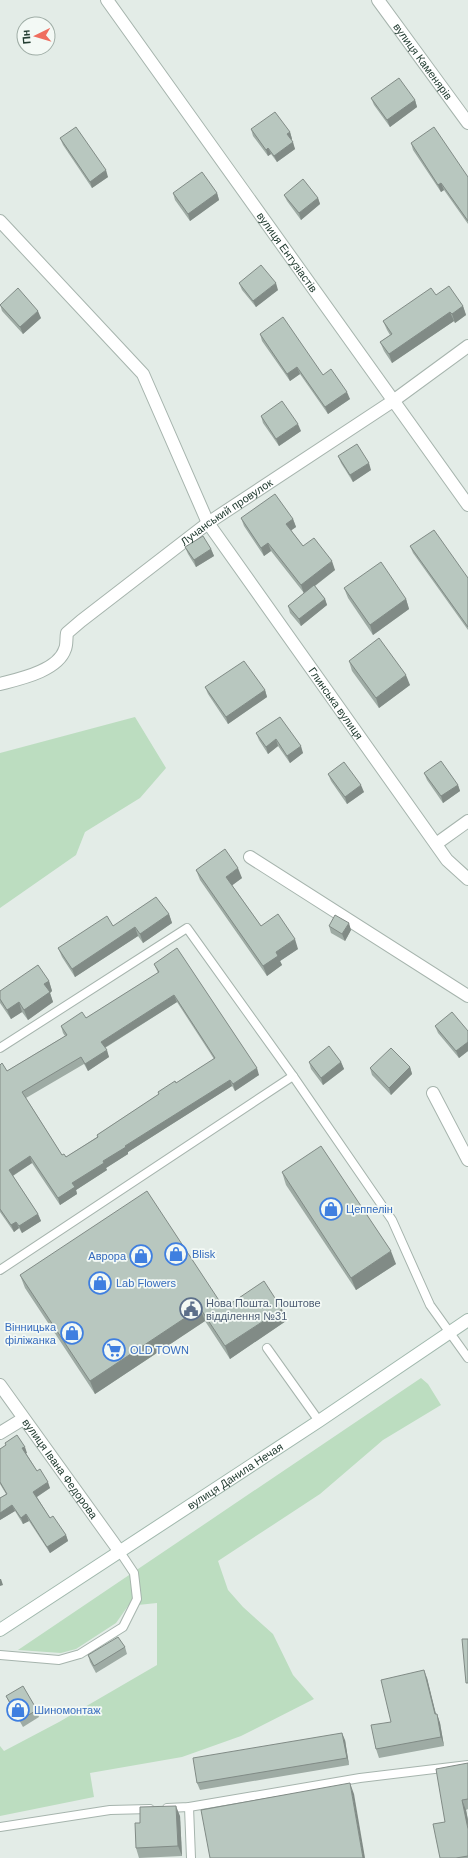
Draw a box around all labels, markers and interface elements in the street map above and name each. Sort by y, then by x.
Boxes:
north arrow [16,16,56,56]
street label: вулиця Каменярів [391,21,455,102]
text: Пн [19,29,33,45]
street label: вулиця Ентузіастів [255,210,320,295]
street label: Лучанський провулок [178,476,275,548]
street label: Глинська вулиця [306,665,365,742]
shop icon: Цеппелін [318,1196,344,1222]
place label: Цеппелін [346,1203,393,1215]
shop icon: Blisk [163,1241,189,1267]
shop icon: Аврора [128,1243,154,1269]
place label: Blisk [192,1248,216,1260]
place label: Аврора [88,1250,127,1262]
shop icon: Lab Flowers [87,1270,113,1296]
place label: Lab Flowers [116,1277,176,1289]
public building icon: Нова Пошта. Поштове відділення №31 [178,1296,204,1322]
place label: Нова Пошта. Поштове відділення №31 [206,1297,321,1322]
shop icon: Вінницька філіжанка [59,1320,85,1346]
place label: Вінницька філіжанка [5,1321,57,1346]
supermarket icon: OLD TOWN [101,1337,127,1363]
place label: OLD TOWN [130,1344,189,1356]
street label: вулиця Івана Федорова [20,1416,100,1522]
street label: вулиця Данила Нечая [185,1440,285,1512]
shop icon: Шиномонтаж [5,1697,31,1723]
place label: Шиномонтаж [34,1704,101,1716]

